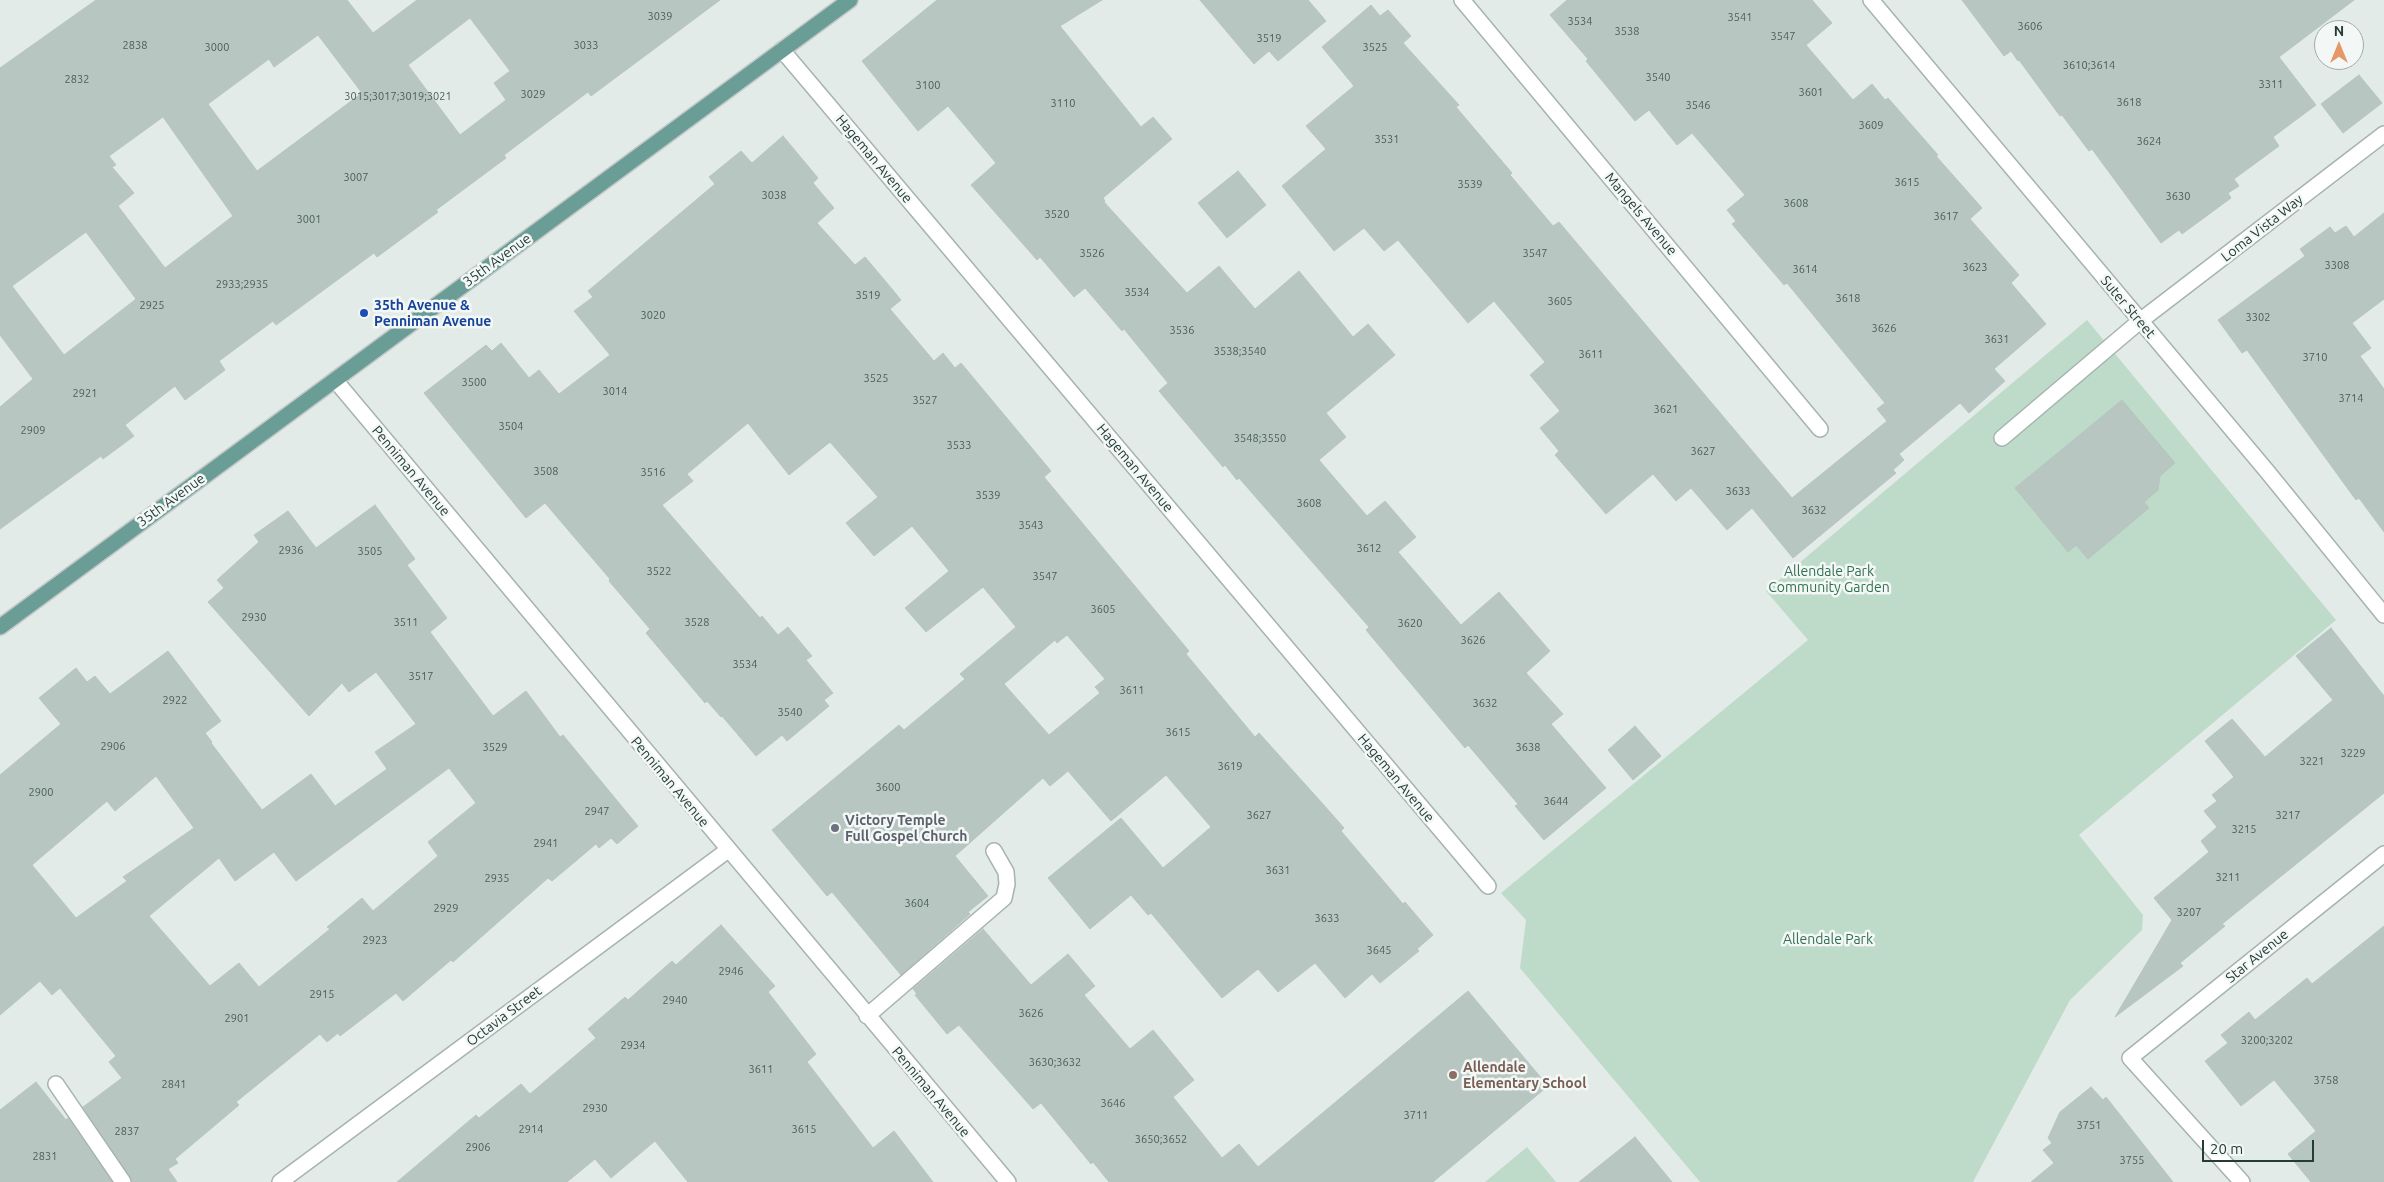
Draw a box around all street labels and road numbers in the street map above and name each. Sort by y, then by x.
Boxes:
street label: Hageman Avenue [832,111,916,207]
street label: Mangels Avenue [1601,169,1681,259]
street label: Loma Vista Way [2218,191,2306,265]
street label: 35th Avenue [460,230,534,290]
street label: Suter Street [2097,272,2159,342]
street label: Hageman Avenue [1093,420,1177,516]
street label: Penniman Avenue [368,422,454,520]
street label: 35th Avenue [134,470,208,530]
street label: Hageman Avenue [1354,730,1438,826]
street label: Penniman Avenue [627,733,713,831]
street label: Star Avenue [2222,926,2292,986]
street label: Octavia Street [463,982,545,1050]
street label: Penniman Avenue [888,1043,974,1141]

